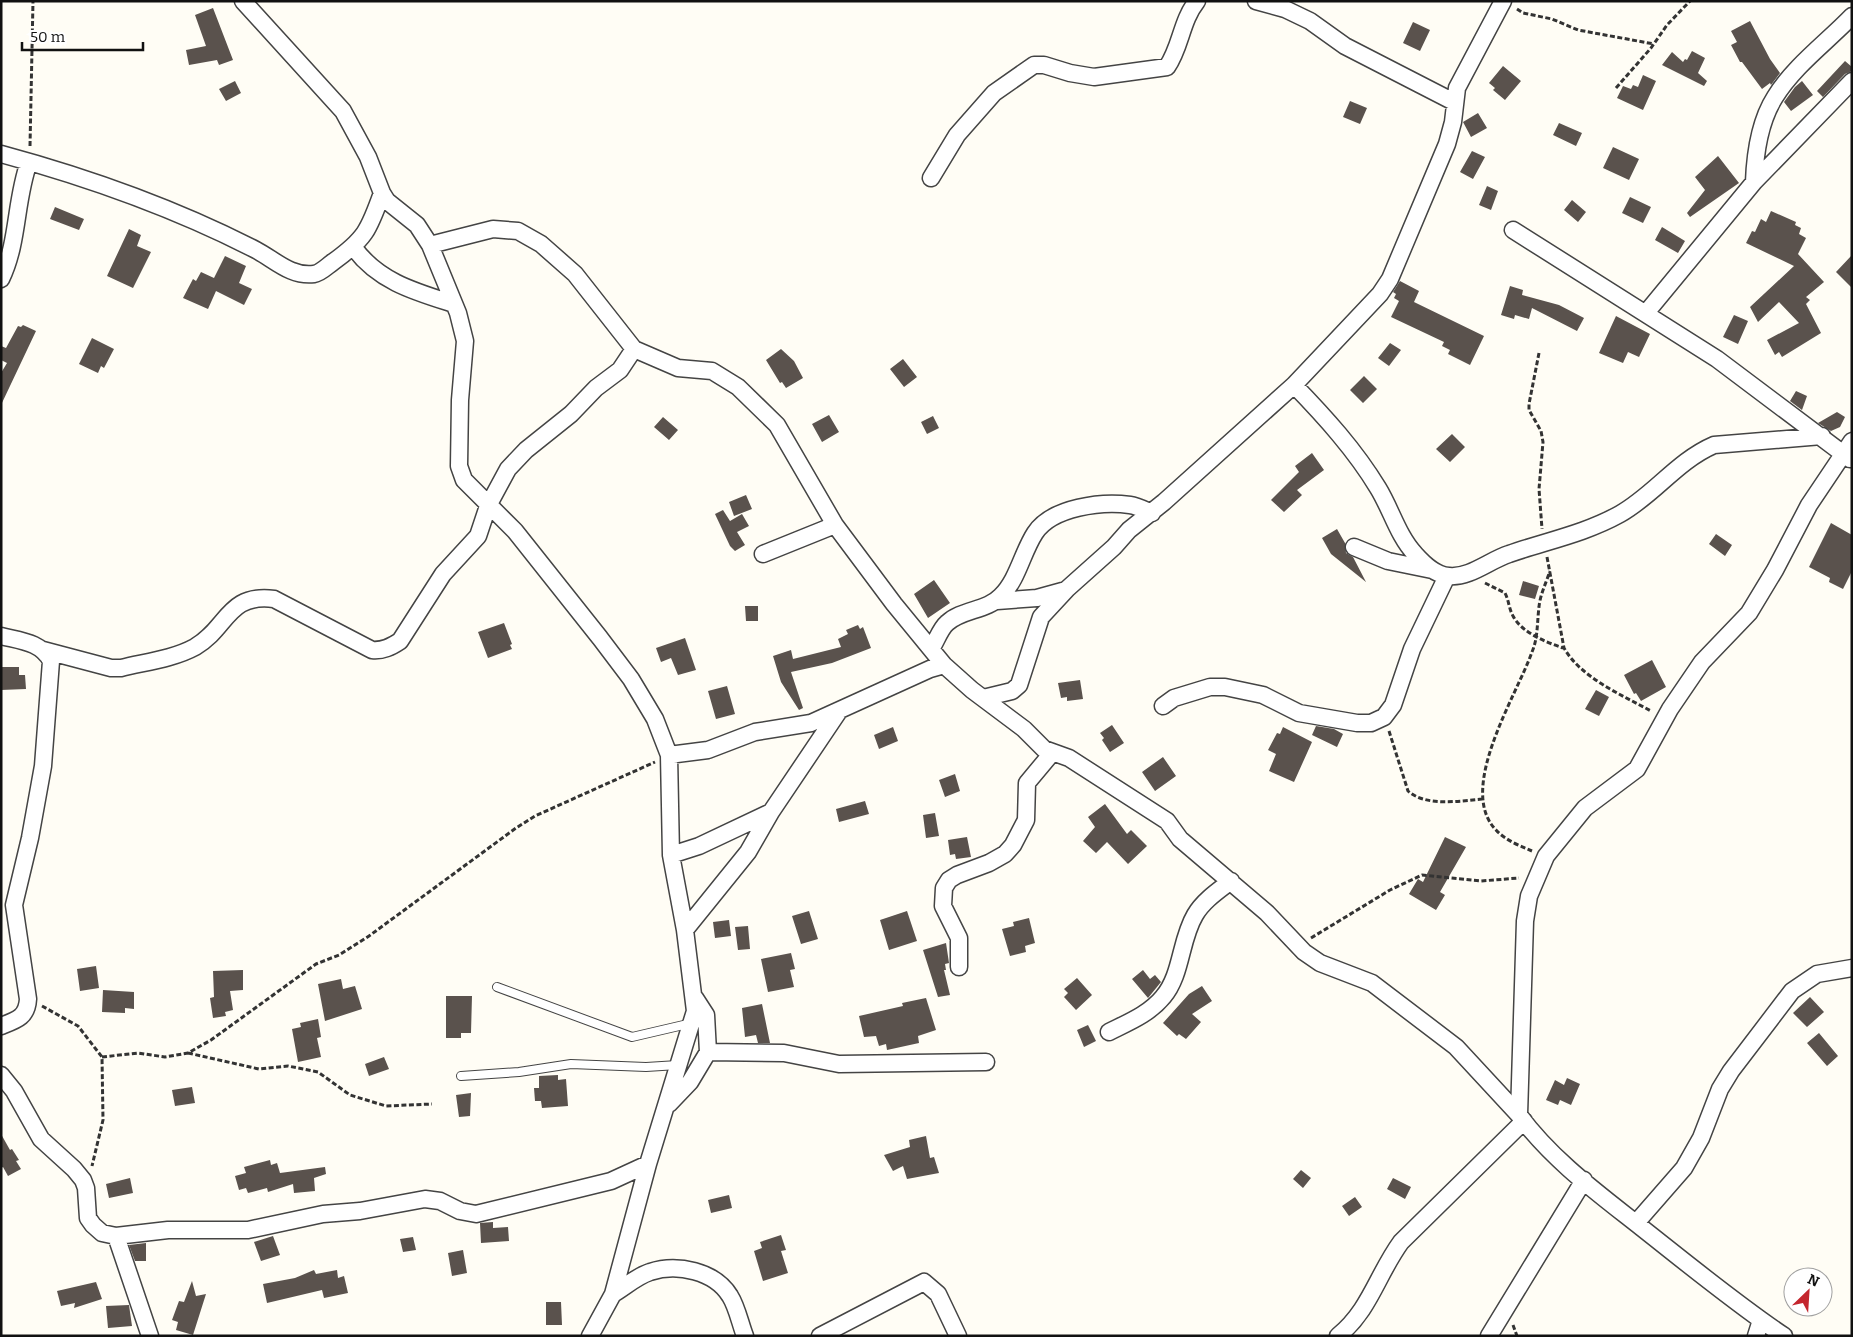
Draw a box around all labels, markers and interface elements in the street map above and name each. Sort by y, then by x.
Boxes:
scale bar [22,20,144,52]
text: 50 m [30,28,66,46]
north arrow [1783,1267,1833,1317]
text: N [1805,1271,1822,1291]

